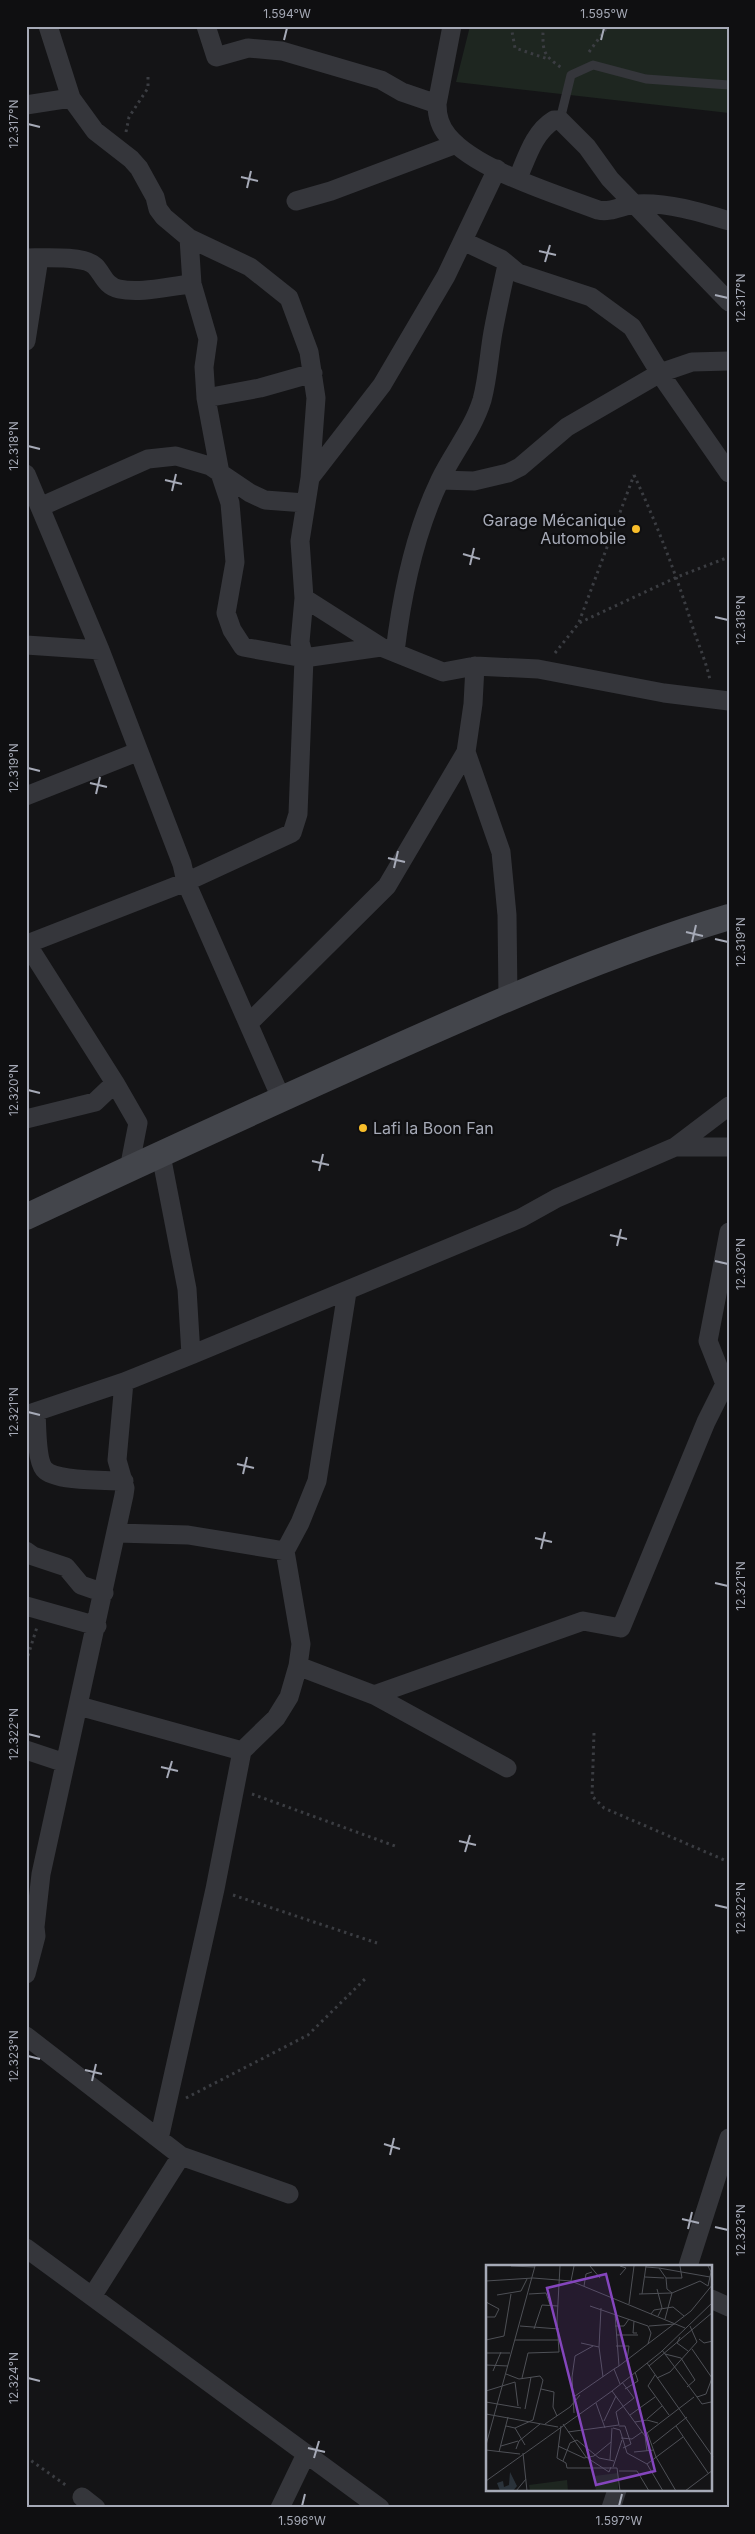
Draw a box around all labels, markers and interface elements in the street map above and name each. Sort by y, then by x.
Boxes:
text: 1.594°W [263,6,311,21]
text: 1.595°W [580,6,628,21]
text: 12.317°N [6,100,21,148]
text: 12.317°N [733,274,748,322]
text: 12.318°N [6,421,21,471]
place label: Garage Mécanique Automobile [482,510,626,548]
marker: Garage Mécanique Automobile [630,523,642,535]
text: 12.318°N [733,595,748,645]
text: 12.319°N [6,743,21,793]
text: 12.319°N [733,917,748,967]
text: 12.320°N [6,1064,21,1116]
place label: Lafi la Boon Fan [373,1118,494,1138]
marker: Lafi la Boon Fan [357,1122,369,1134]
text: 12.320°N [733,1238,748,1290]
text: 12.321°N [6,1387,21,1437]
text: 12.321°N [733,1561,748,1611]
text: 12.322°N [6,1708,21,1760]
text: 12.322°N [733,1882,748,1934]
text: 12.323°N [6,2030,21,2082]
text: 12.323°N [733,2204,748,2256]
inset map [486,2265,712,2492]
text: 12.324°N [6,2352,21,2404]
text: 1.596°W [278,2513,326,2528]
text: 1.597°W [596,2513,643,2528]

